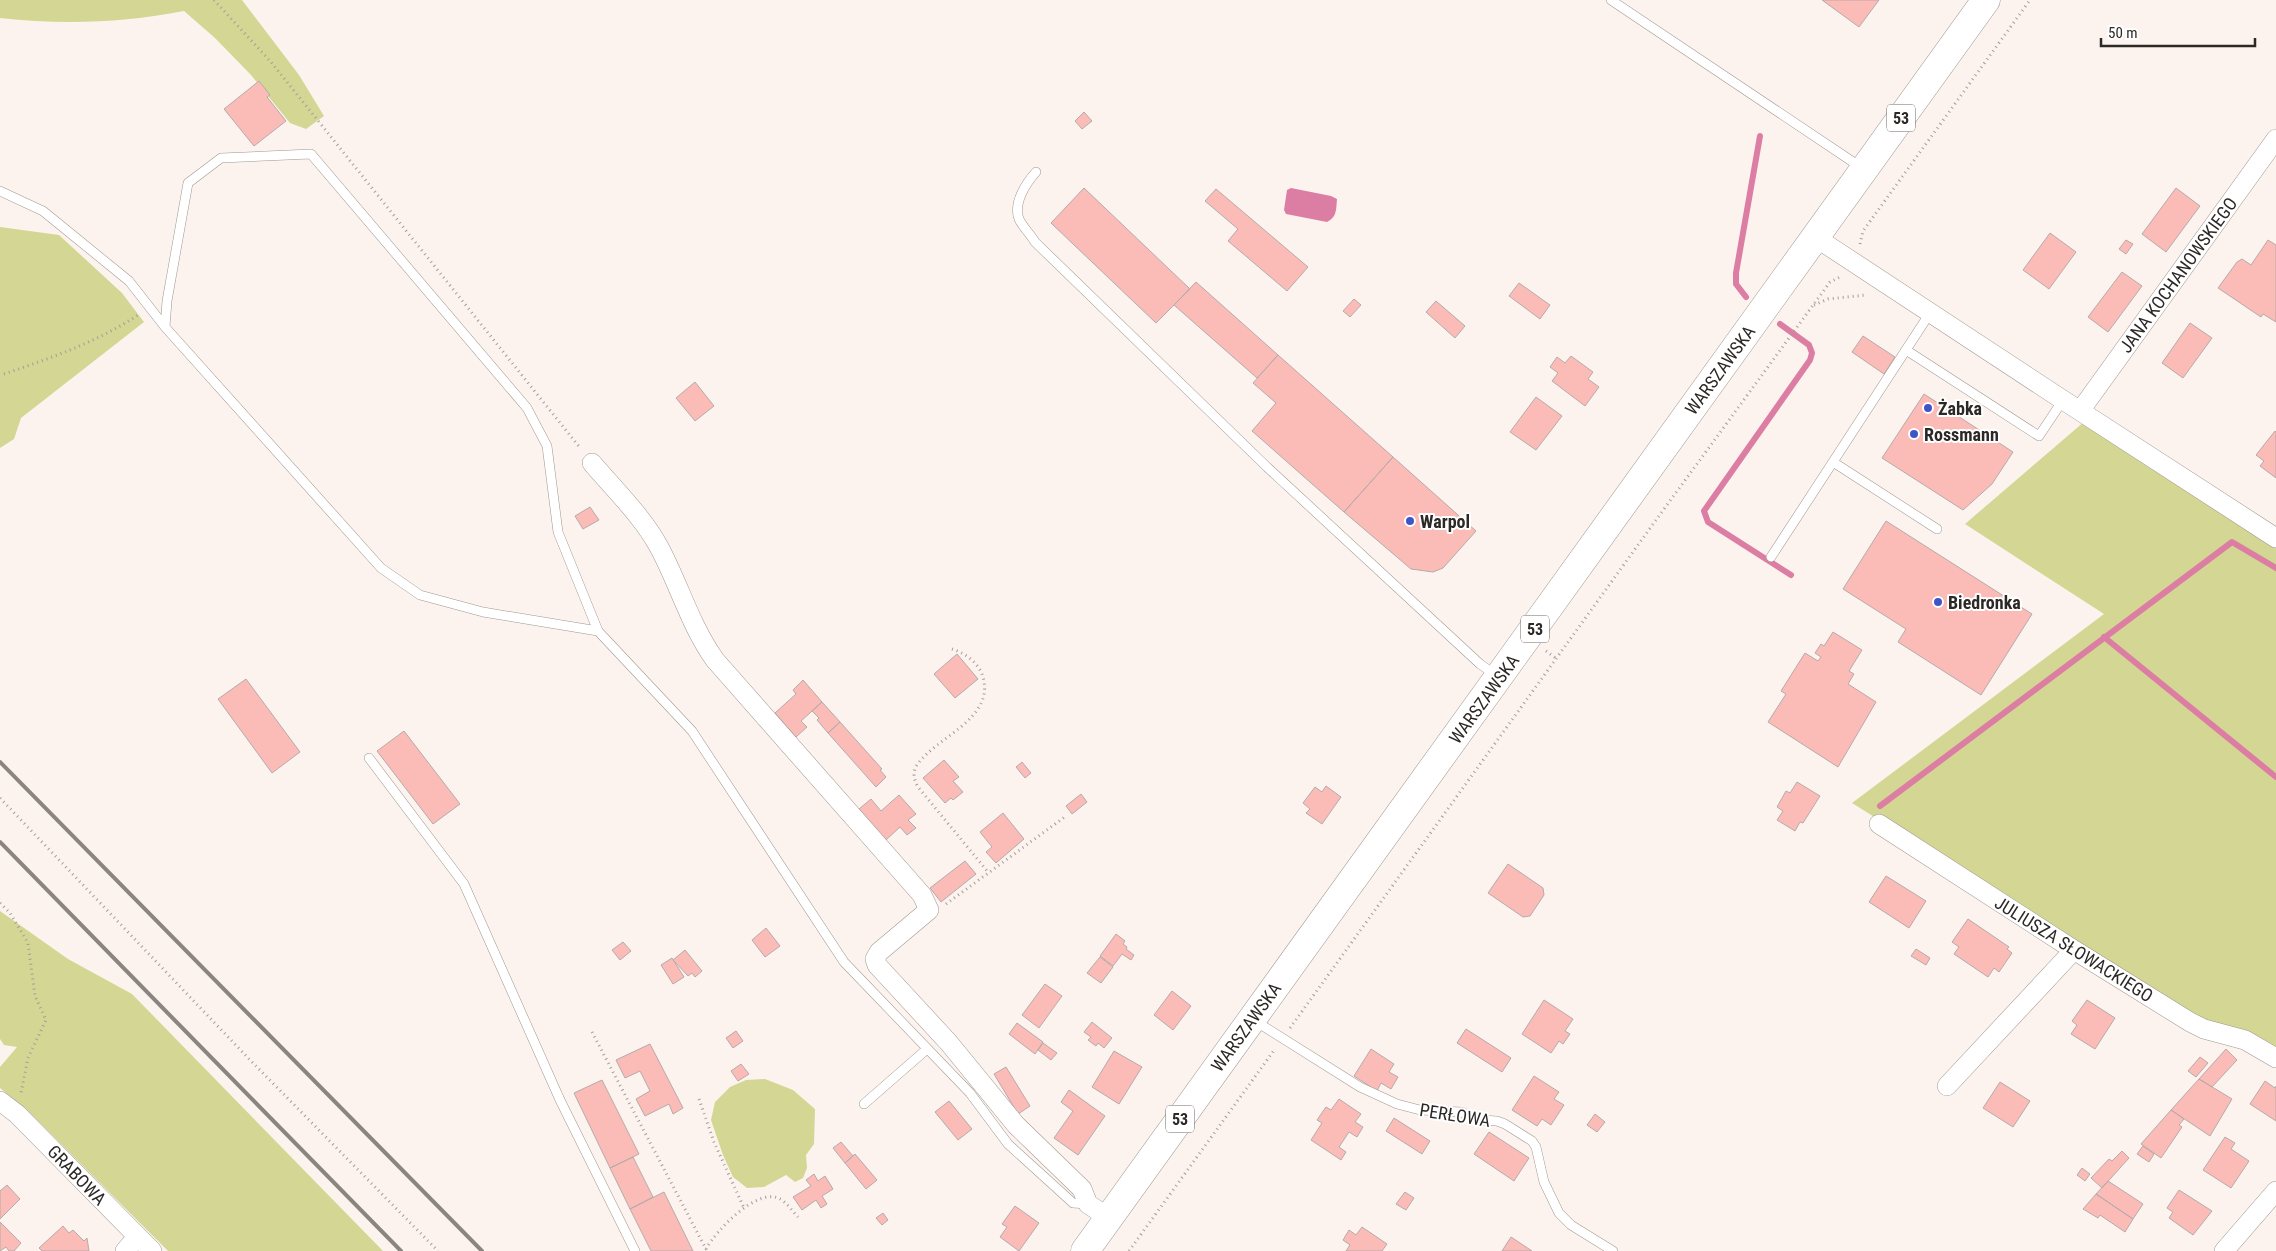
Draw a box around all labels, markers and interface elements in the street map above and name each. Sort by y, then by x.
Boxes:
scale bar [2101,15,2255,47]
text: 50 m [2108,24,2138,42]
road number: 53 [1887,105,1915,132]
street label: JANA KOCHANOWSKIEGO [2115,193,2241,357]
street label: WARSZAWSKA [1681,321,1760,419]
place label: Żabka [1938,398,1982,419]
marker: Żabka [1922,402,1934,414]
place label: Rossmann [1924,424,1999,445]
marker: Rossmann [1908,428,1920,440]
place label: Warpol [1420,511,1470,532]
marker: Warpol [1404,515,1416,527]
place label: Biedronka [1948,592,2021,613]
marker: Biedronka [1932,596,1944,608]
road number: 53 [1521,616,1549,642]
street label: WARSZAWSKA [1445,650,1524,748]
street label: JULIUSZA SŁOWACKIEGO [1991,892,2157,1006]
street label: WARSZAWSKA [1207,978,1286,1076]
street label: PERŁOWA [1418,1099,1493,1131]
road number: 53 [1166,1106,1194,1132]
street label: GRABOWA [43,1141,111,1210]

